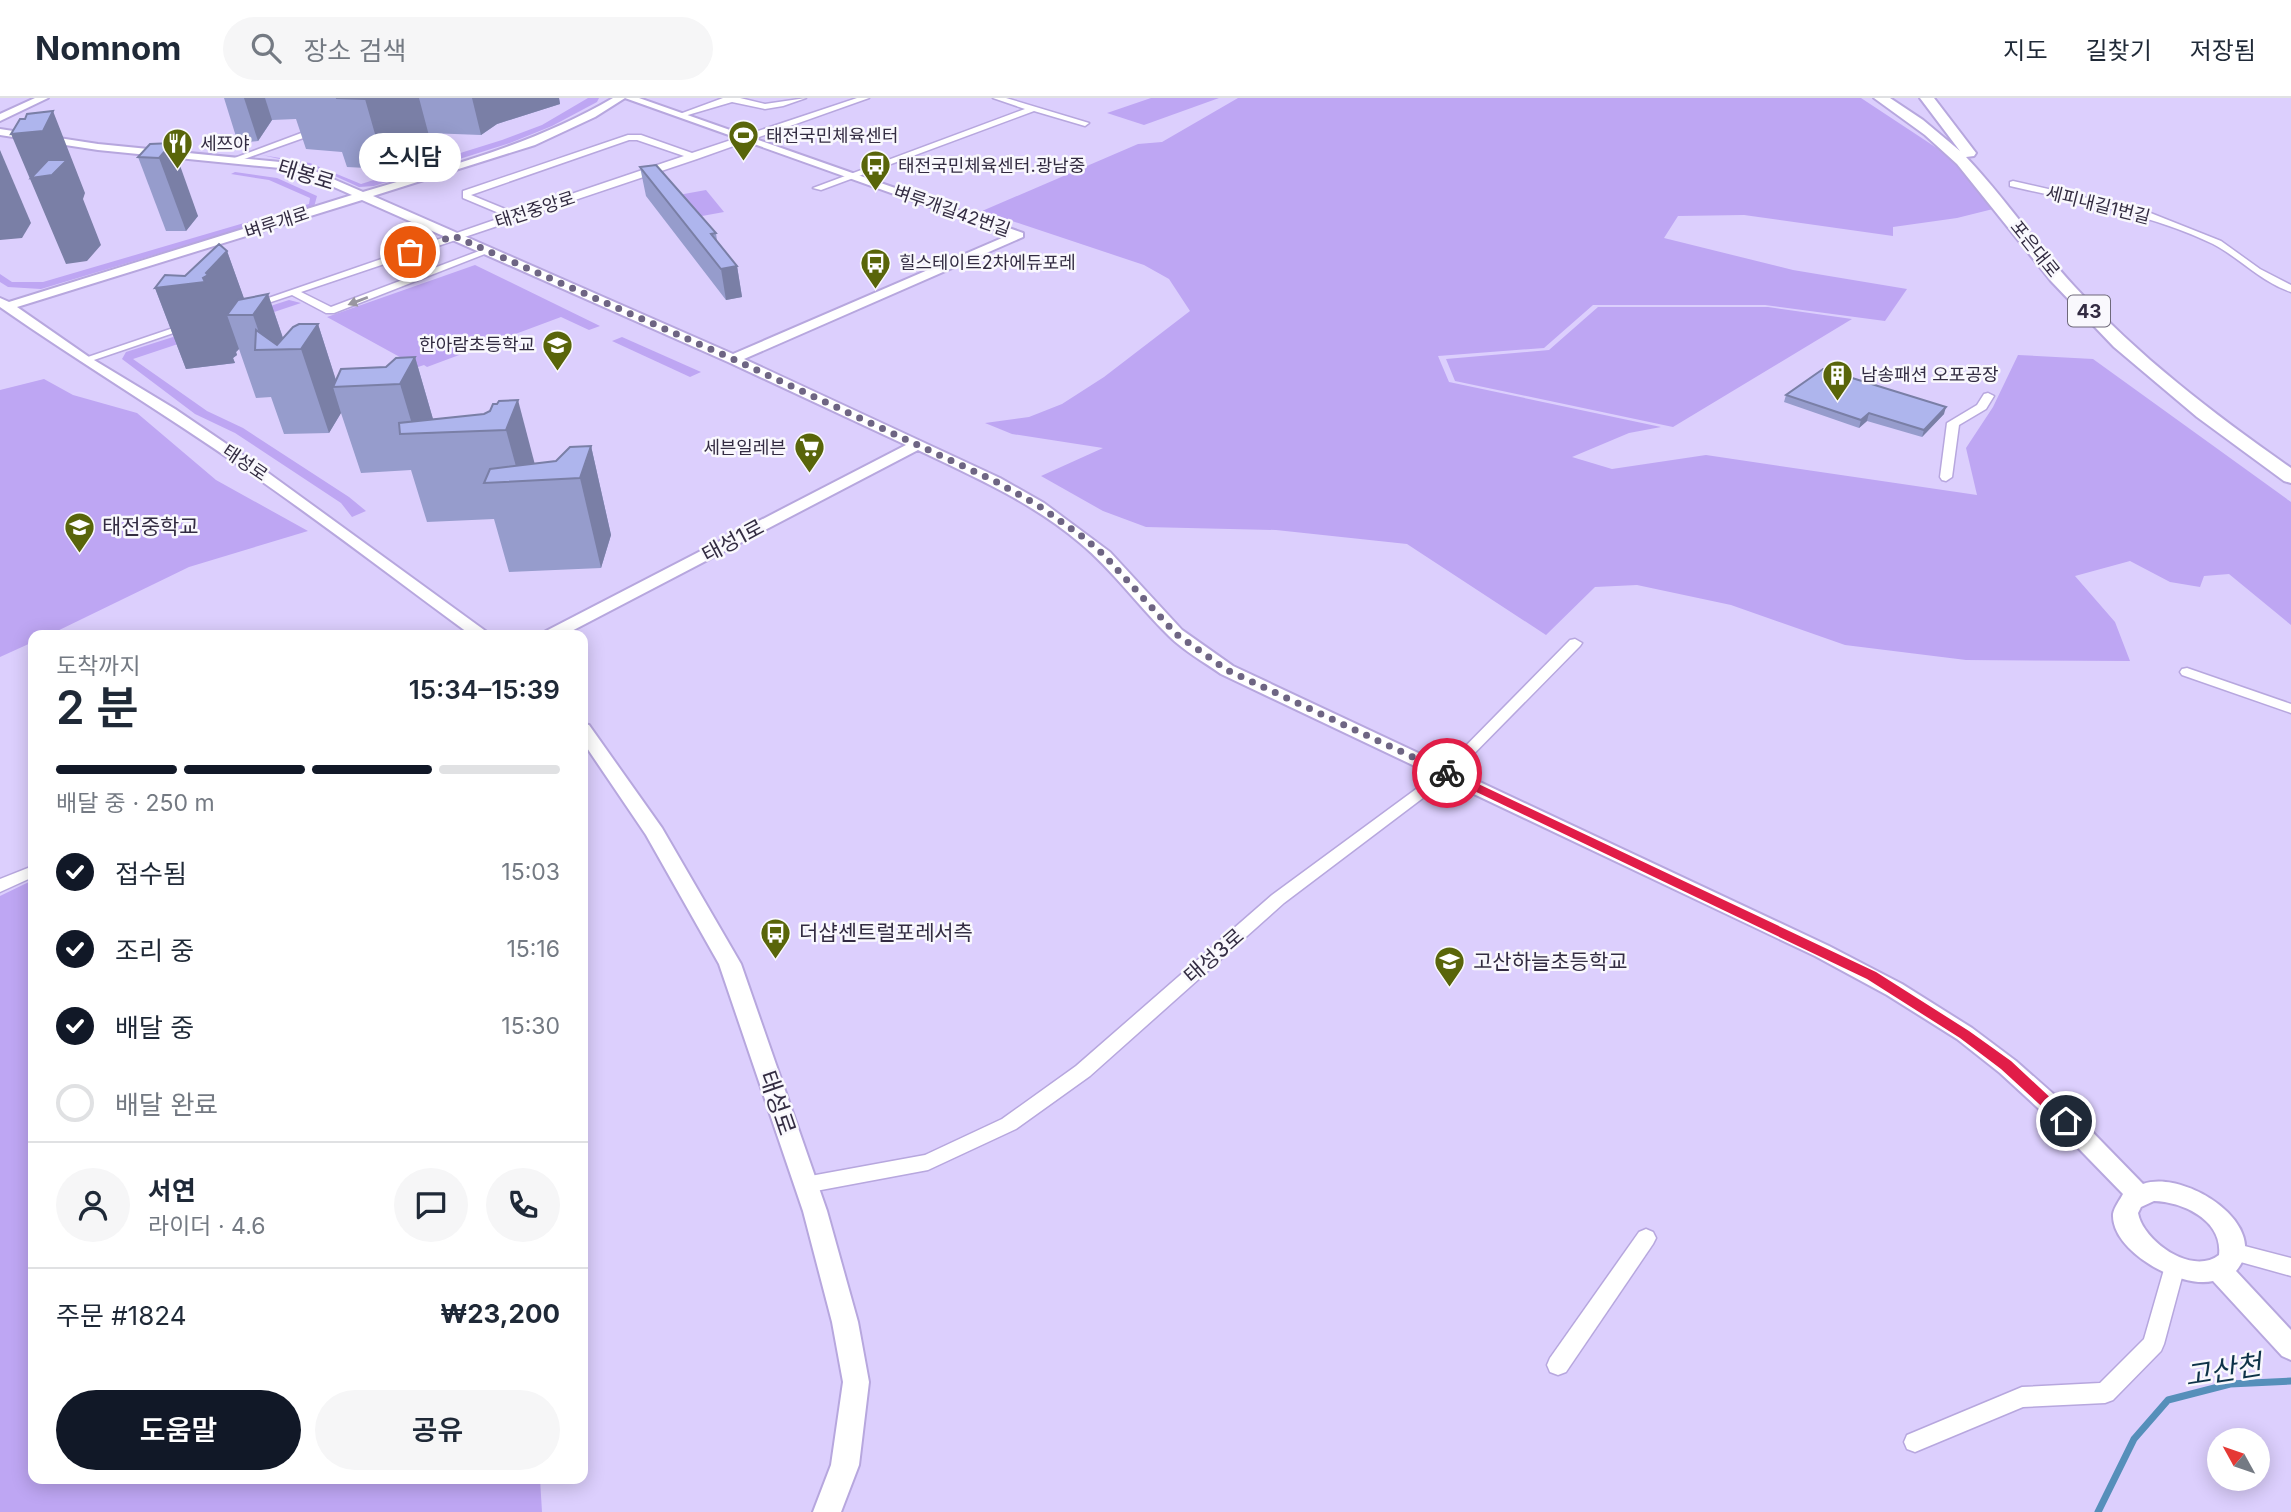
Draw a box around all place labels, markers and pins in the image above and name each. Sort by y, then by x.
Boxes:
sports icon: 태전국민체육센터 [726,119,760,163]
place label: 태전국민체육센터 [766,125,898,146]
restaurant icon: 세쯔야 [160,127,194,171]
place label: 세쯔야 [200,133,250,154]
callout: 스시담 [359,133,461,182]
bus stop icon: 태전국민체육센터.광남중 [858,149,892,193]
place label: 태전국민체육센터.광남중 [898,155,1085,176]
pin [380,222,440,282]
bus stop icon: 힐스테이트2차에듀포레 [859,246,893,290]
place label: 힐스테이트2차에듀포레 [899,252,1076,273]
school or university icon: 한아람초등학교 [541,328,575,372]
place label: 한아람초등학교 [419,334,535,355]
building icon: 남송패션 오포공장 [1821,358,1855,402]
place label: 남송패션 오포공장 [1861,364,1999,385]
supermarket icon: 세븐일레븐 [792,431,826,475]
place label: 세븐일레븐 [703,437,786,458]
school or university icon: 태전중학교 [62,510,96,554]
place label: 태전중학교 [102,514,199,539]
bus stop icon: 더샵센트럴포레서측 [759,916,793,960]
place label: 더샵센트럴포레서측 [799,920,973,945]
school or university icon: 고산하늘초등학교 [1433,945,1467,989]
place label: 고산하늘초등학교 [1473,949,1628,974]
pin [2036,1091,2096,1151]

